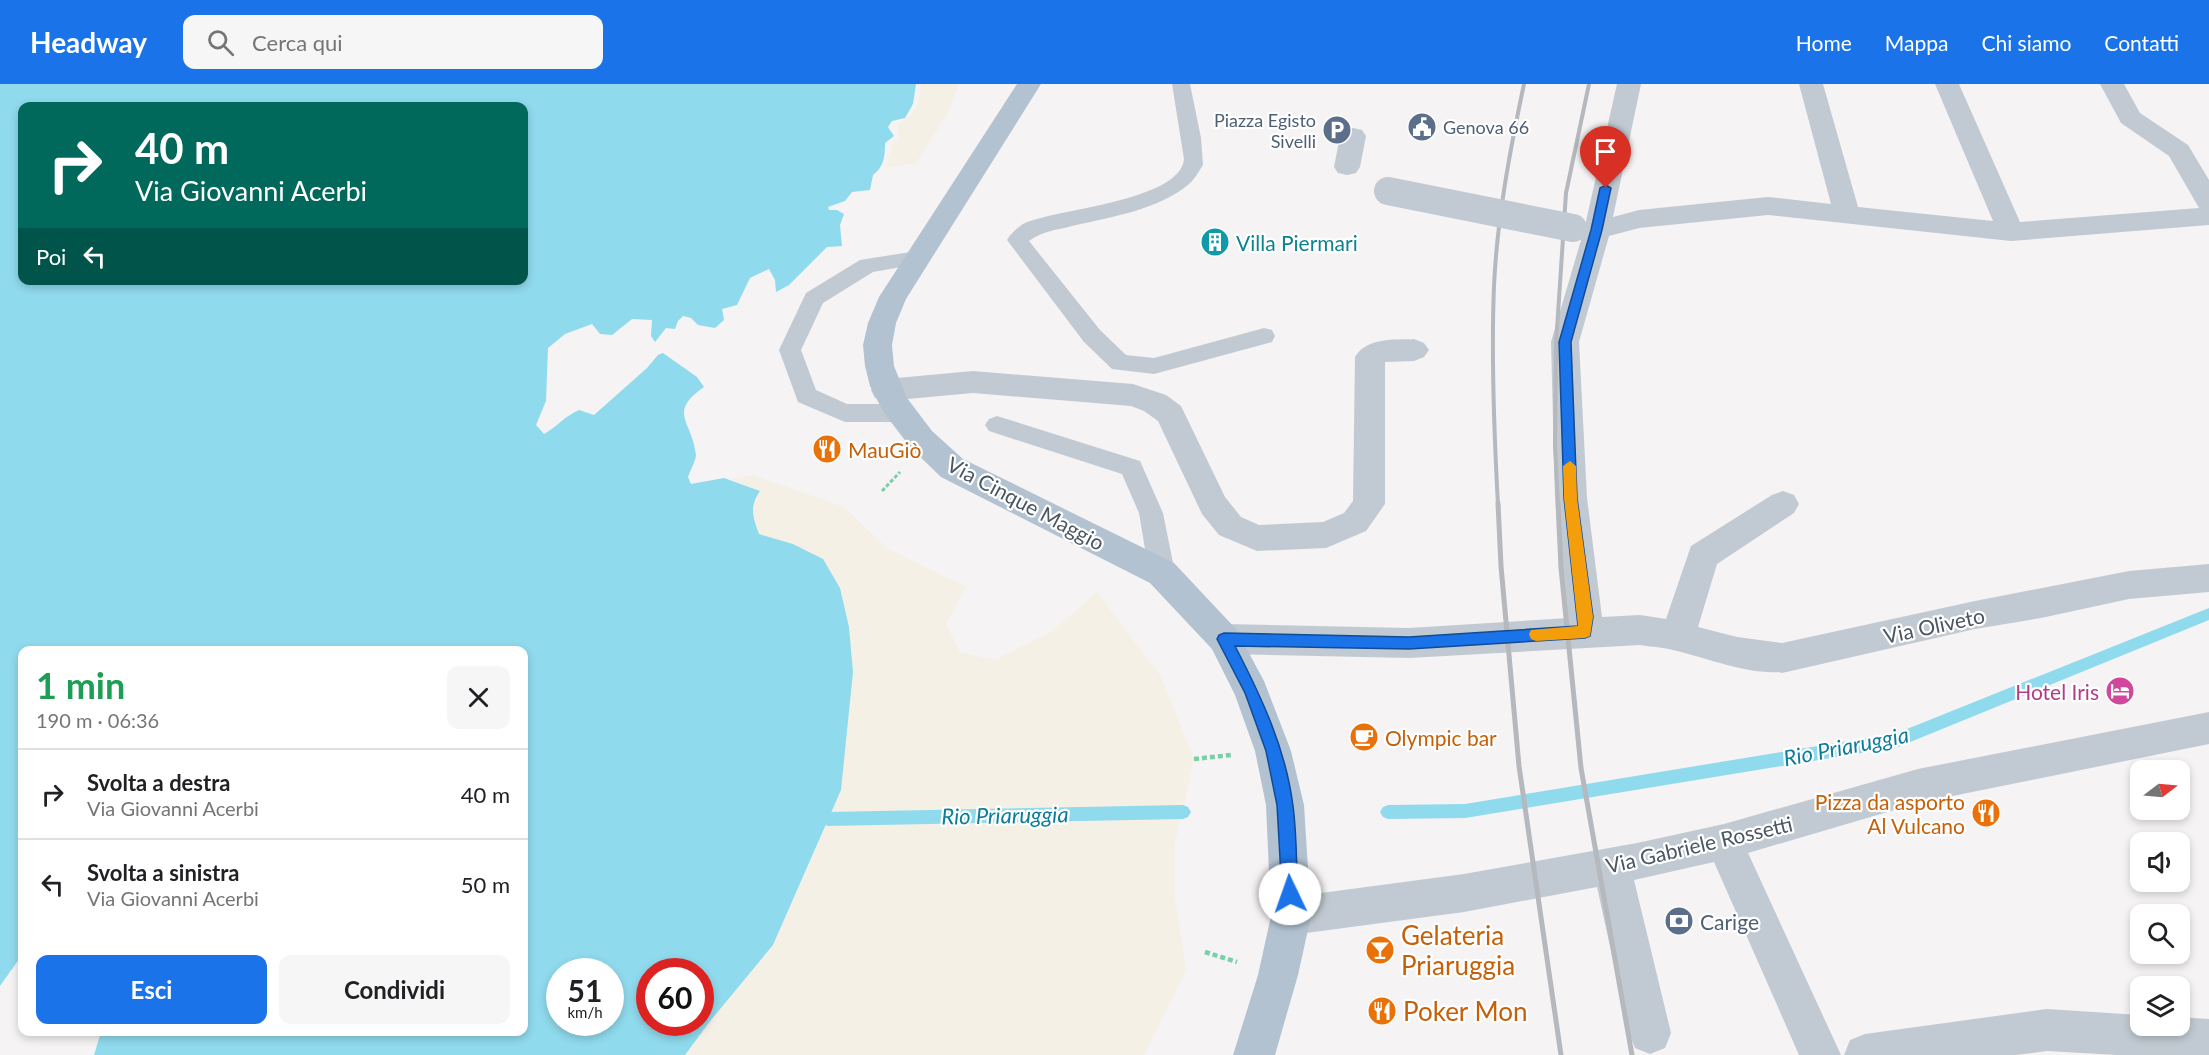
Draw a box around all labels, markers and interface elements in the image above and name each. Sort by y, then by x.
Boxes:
search box [183,15,603,69]
text: Headway [30,25,147,59]
icon: search [204,26,237,59]
text: Cerca qui [252,29,343,56]
text: Home [1796,30,1852,55]
text: Mappa [1885,30,1948,55]
text: Chi siamo [1981,30,2071,55]
text: Contatti [2104,30,2179,55]
place label: Piazza Egisto Sivelli [1214,109,1316,152]
public building icon: Genova 66 [1406,111,1438,143]
parking icon: Piazza Egisto Sivelli [1321,114,1353,146]
place label: Genova 66 [1443,116,1529,138]
text: 40 m [135,123,229,173]
icon: right [36,126,114,204]
pin [1580,126,1631,188]
icon: arrive [1589,135,1622,168]
text: Via Giovanni Acerbi [135,174,367,207]
building icon: Villa Piermari [1199,226,1231,258]
place label: Villa Piermari [1236,230,1358,255]
icon: left [78,240,111,273]
text: Poi [36,243,66,270]
restaurant icon: MauGiò [811,433,843,465]
place label: MauGiò [848,437,921,462]
street label: Via Cinque Maggio [943,451,1109,555]
street label: Via Oliveto [1881,602,1987,648]
text: 1 min [36,663,125,707]
button: close [447,666,510,729]
hotel icon: Hotel Iris [2104,675,2136,707]
place label: Hotel Iris [2015,679,2099,704]
text: 190 m · 06:36 [36,708,159,732]
cafe icon: Olympic bar [1348,721,1380,753]
water label: Rio Priaruggia [1781,721,1911,771]
place label: Olympic bar [1385,725,1497,750]
north arrow [2130,760,2190,820]
map controls [2130,760,2190,1036]
text: Svolta a destra [87,769,230,796]
icon: right [36,778,69,811]
text: 40 m [461,781,510,808]
place label: Pizza da asporto Al Vulcano [1815,789,1965,838]
text: Via Giovanni Acerbi [87,796,259,820]
restaurant icon: Pizza da asporto Al Vulcano [1970,797,2002,829]
water label: Rio Priaruggia [941,800,1069,830]
street label: Via Gabriele Rossetti [1603,810,1795,878]
button: sound [2130,832,2190,892]
text: Svolta a sinistra [87,859,239,886]
position arrow [1258,862,1322,926]
icon: left [36,868,69,901]
text: 50 m [461,871,510,898]
text: Via Giovanni Acerbi [87,886,259,910]
button: search [2130,904,2190,964]
bank icon: Carige [1663,905,1695,937]
place label: Carige [1700,909,1759,934]
place label: Gelateria Priaruggia [1401,919,1515,981]
bar icon: Gelateria Priaruggia [1364,934,1396,966]
button: Esci [36,955,267,1024]
button: Condividi [279,955,510,1024]
speed limit sign: 60 [636,958,714,1036]
text: 51 [568,972,602,1008]
button: layers [2130,976,2190,1036]
restaurant icon: Poker Mon [1366,995,1398,1027]
place label: Poker Mon [1403,995,1527,1027]
text: km/h [567,1003,603,1021]

